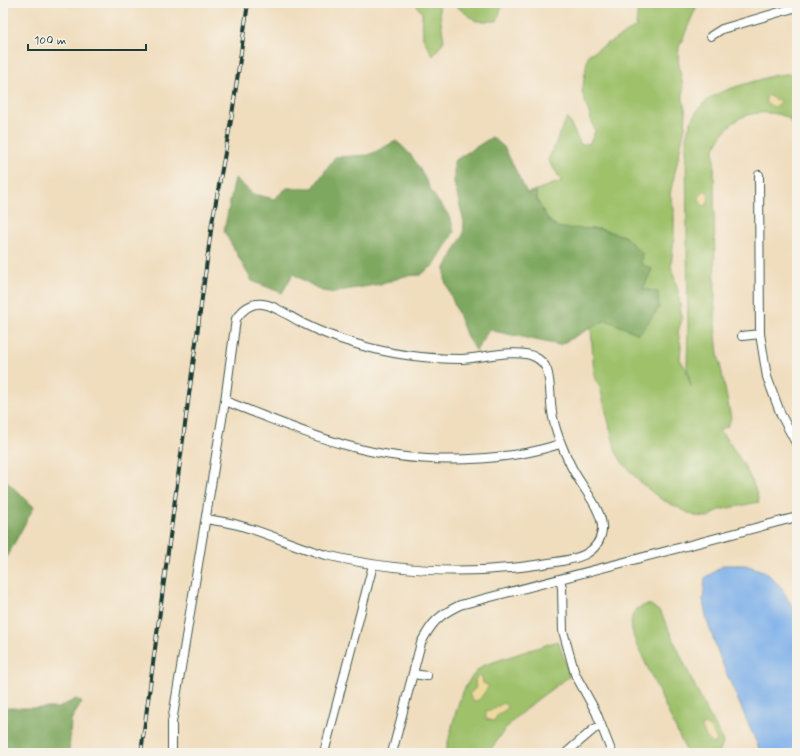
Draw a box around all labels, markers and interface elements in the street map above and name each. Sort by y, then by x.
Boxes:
scale bar [28,26,146,52]
text: 100 m [34,33,66,49]

